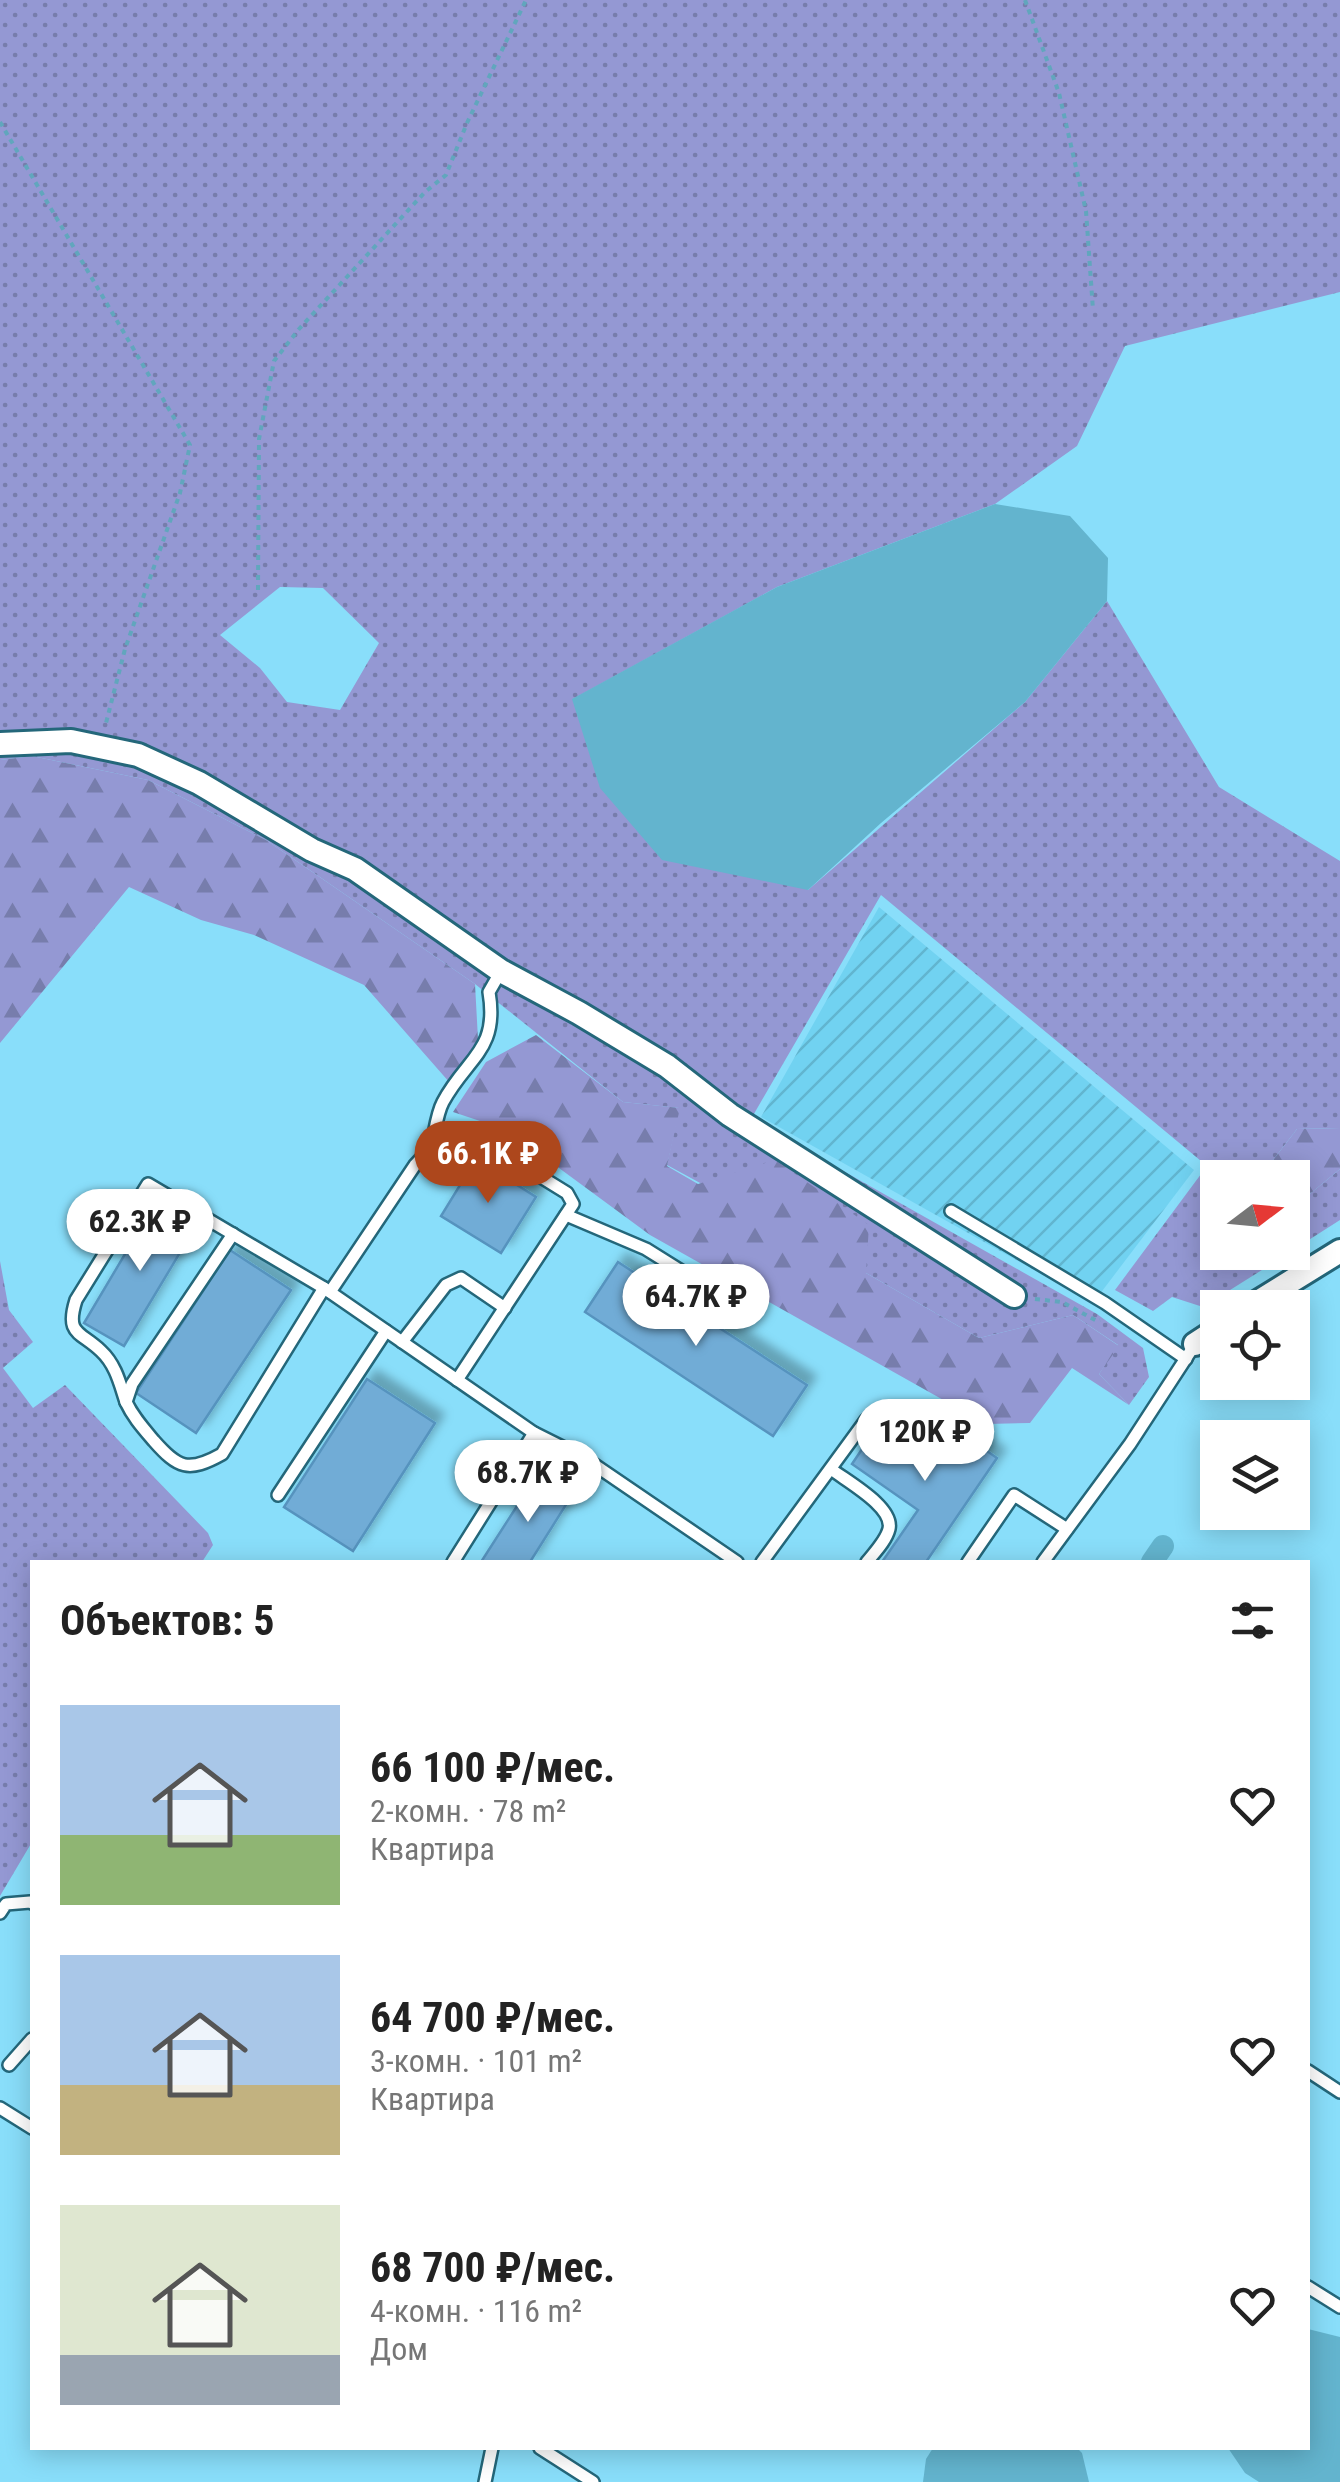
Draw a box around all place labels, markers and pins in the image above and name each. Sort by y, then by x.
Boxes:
pin: 66.1K ₽ [396,1121,580,1206]
pin: 62.3K ₽ [48,1189,232,1274]
pin: 64.7K ₽ [604,1264,788,1349]
pin: 120K ₽ [844,1399,1006,1484]
pin: 68.7K ₽ [436,1440,620,1525]

